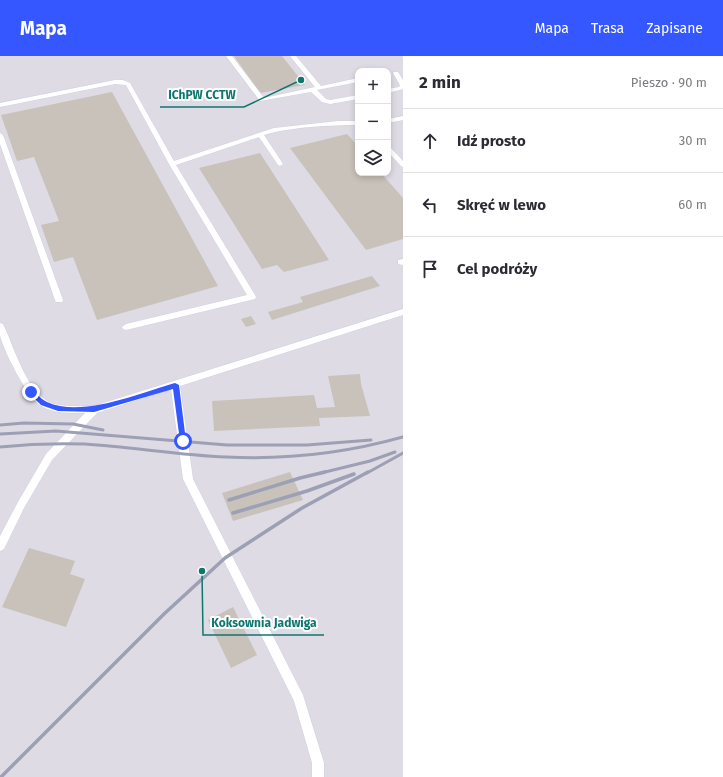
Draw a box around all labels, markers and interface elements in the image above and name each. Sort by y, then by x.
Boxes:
text: Mapa [20,17,67,40]
text: Mapa [535,20,569,37]
text: Trasa [591,20,624,37]
text: Zapisane [646,20,703,37]
map controls [355,68,391,176]
button: + [355,68,391,104]
text: 2 min [419,72,461,93]
text: Pieszo · 90 m [631,75,707,90]
callout: IChPW CCTW [160,83,244,107]
text: IChPW CCTW [168,88,237,102]
button: − [355,104,391,140]
icon: ahead [419,130,441,152]
text: Idź prosto [457,132,526,150]
text: 30 m [679,133,707,148]
button: layers [355,140,391,176]
icon: left [419,194,441,216]
text: Skręć w lewo [457,196,546,214]
text: 60 m [678,197,707,212]
icon: arrive [419,258,441,280]
text: Cel podróży [457,260,537,278]
route end [22,383,40,401]
route start [174,432,192,450]
callout: Koksownia Jadwiga [203,611,324,635]
text: Koksownia Jadwiga [211,616,317,630]

